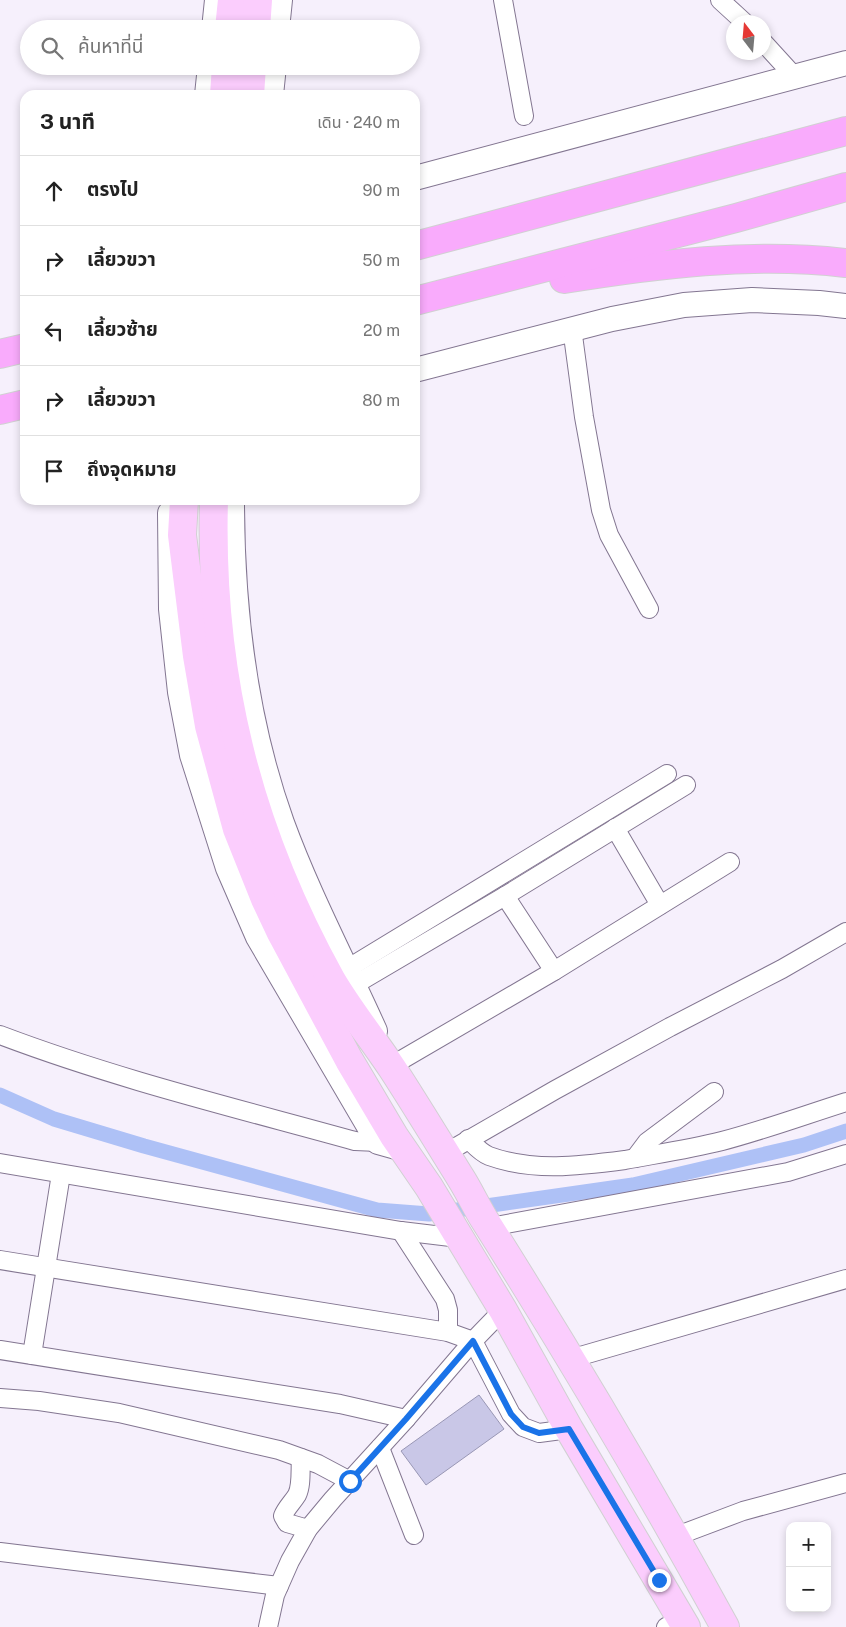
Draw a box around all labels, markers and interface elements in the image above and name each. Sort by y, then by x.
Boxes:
north arrow [726,15,771,60]
search box [20,20,420,75]
icon: search [38,34,66,62]
text: ค้นหาที่นี่ [78,35,143,57]
text: 3 นาที [40,109,95,134]
text: เดิน · 240 m [317,113,400,132]
icon: ahead [40,177,68,205]
text: ตรงไป [87,178,139,200]
text: 90 m [363,181,400,200]
icon: right [40,247,68,275]
text: เลี้ยวขวา [87,248,156,270]
text: 50 m [362,251,400,270]
icon: left [40,317,68,345]
text: เลี้ยวซ้าย [87,318,158,340]
text: 20 m [363,321,400,340]
icon: right [40,387,68,415]
text: เลี้ยวขวา [87,388,156,410]
text: 80 m [362,391,400,410]
icon: arrive [40,457,68,485]
text: ถึงจุดหมาย [87,458,177,480]
route start [339,1470,362,1493]
map controls [786,1522,831,1612]
button: + [786,1522,831,1567]
button: − [786,1567,831,1612]
route end [648,1569,671,1592]

